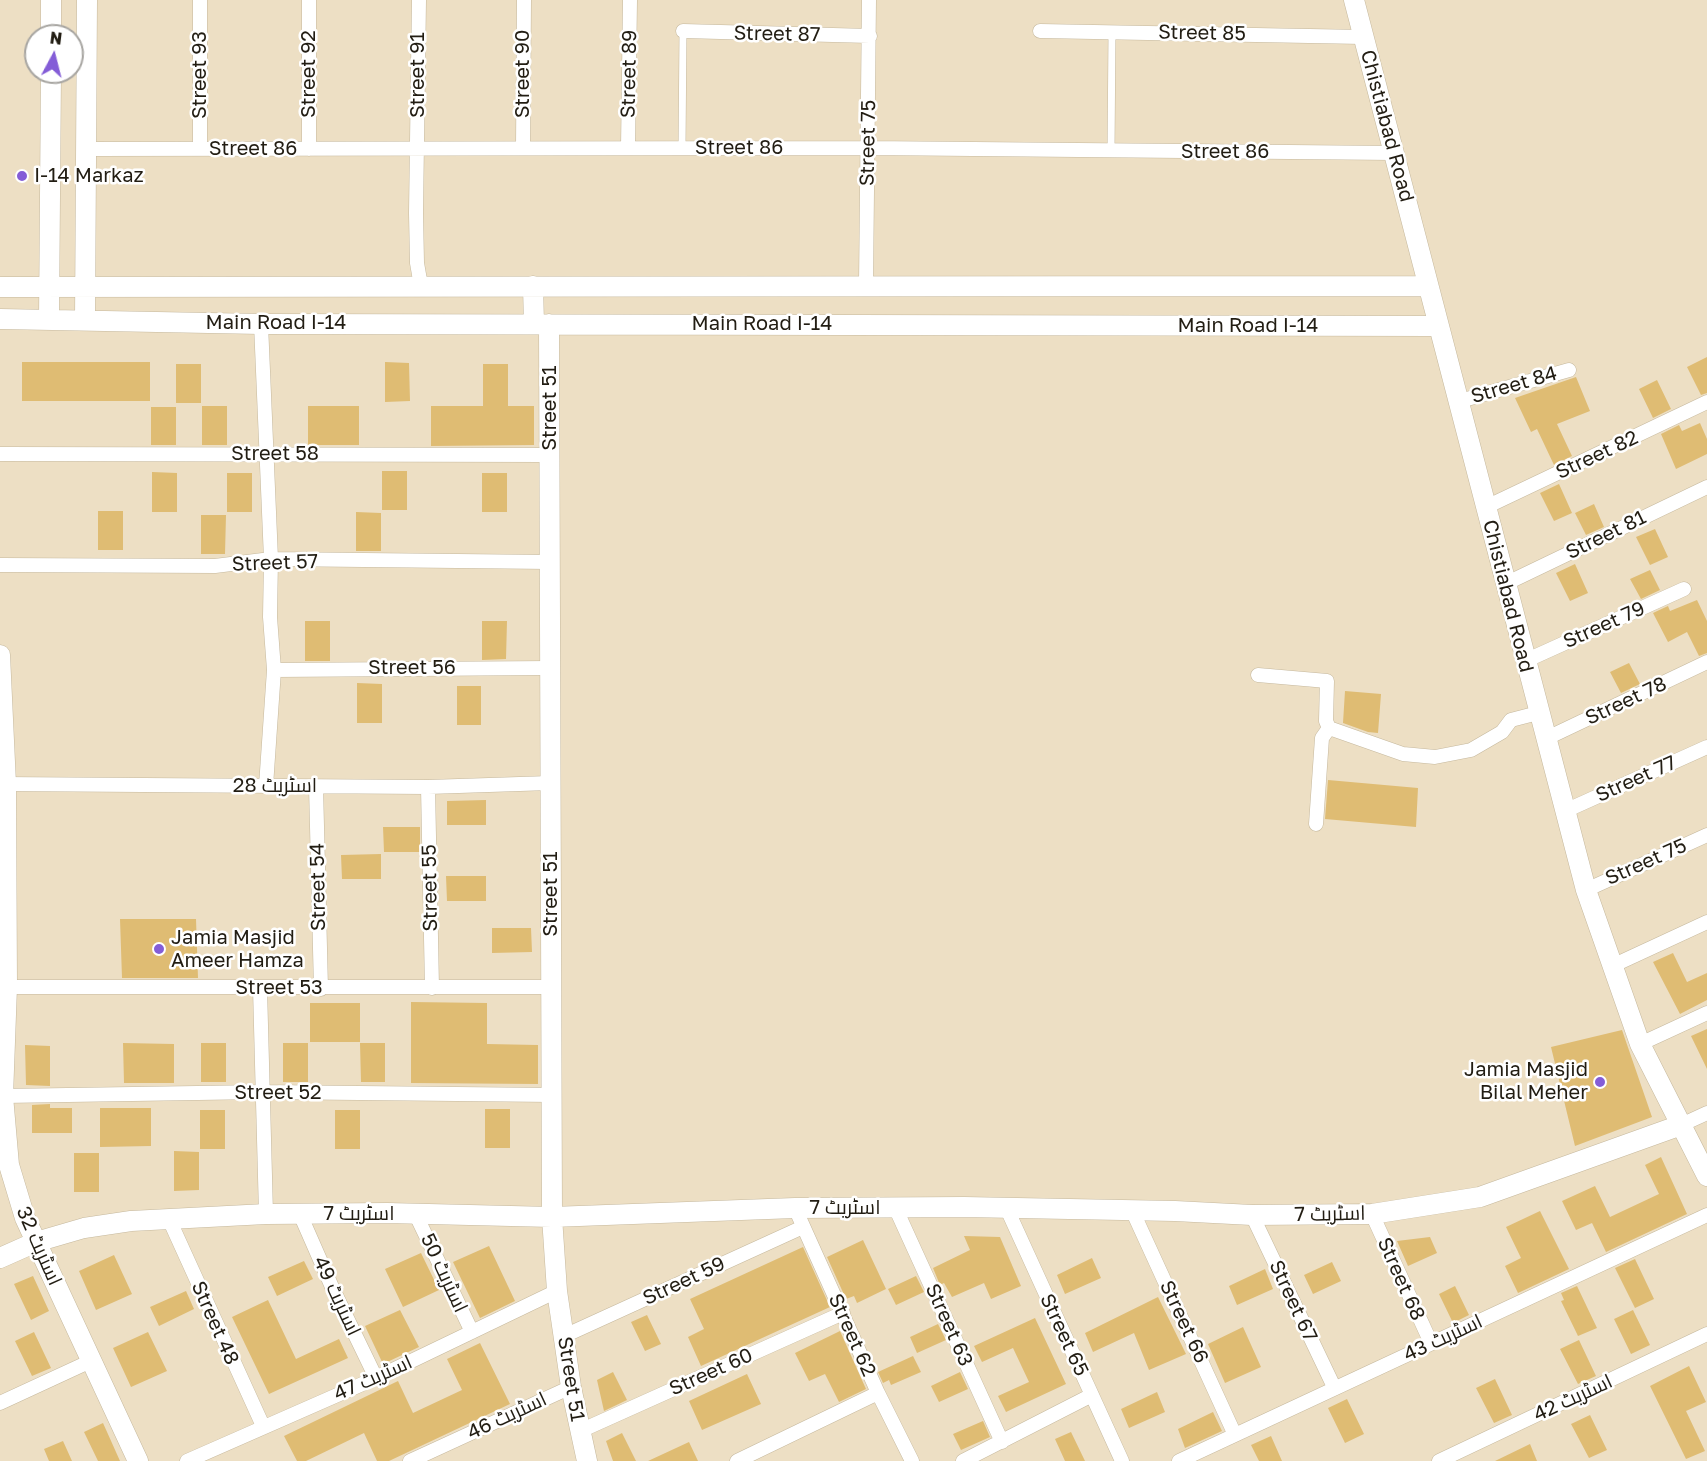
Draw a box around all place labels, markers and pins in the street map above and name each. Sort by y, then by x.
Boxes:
place label: I-14 Markaz [34,164,144,188]
marker: I-14 Markaz [15,169,29,183]
place label: Jamia Masjid Ameer Hamza [171,926,304,973]
marker: Jamia Masjid Ameer Hamza [152,942,166,956]
place label: Jamia Masjid Bilal Meher [1464,1058,1588,1105]
marker: Jamia Masjid Bilal Meher [1593,1075,1607,1089]

